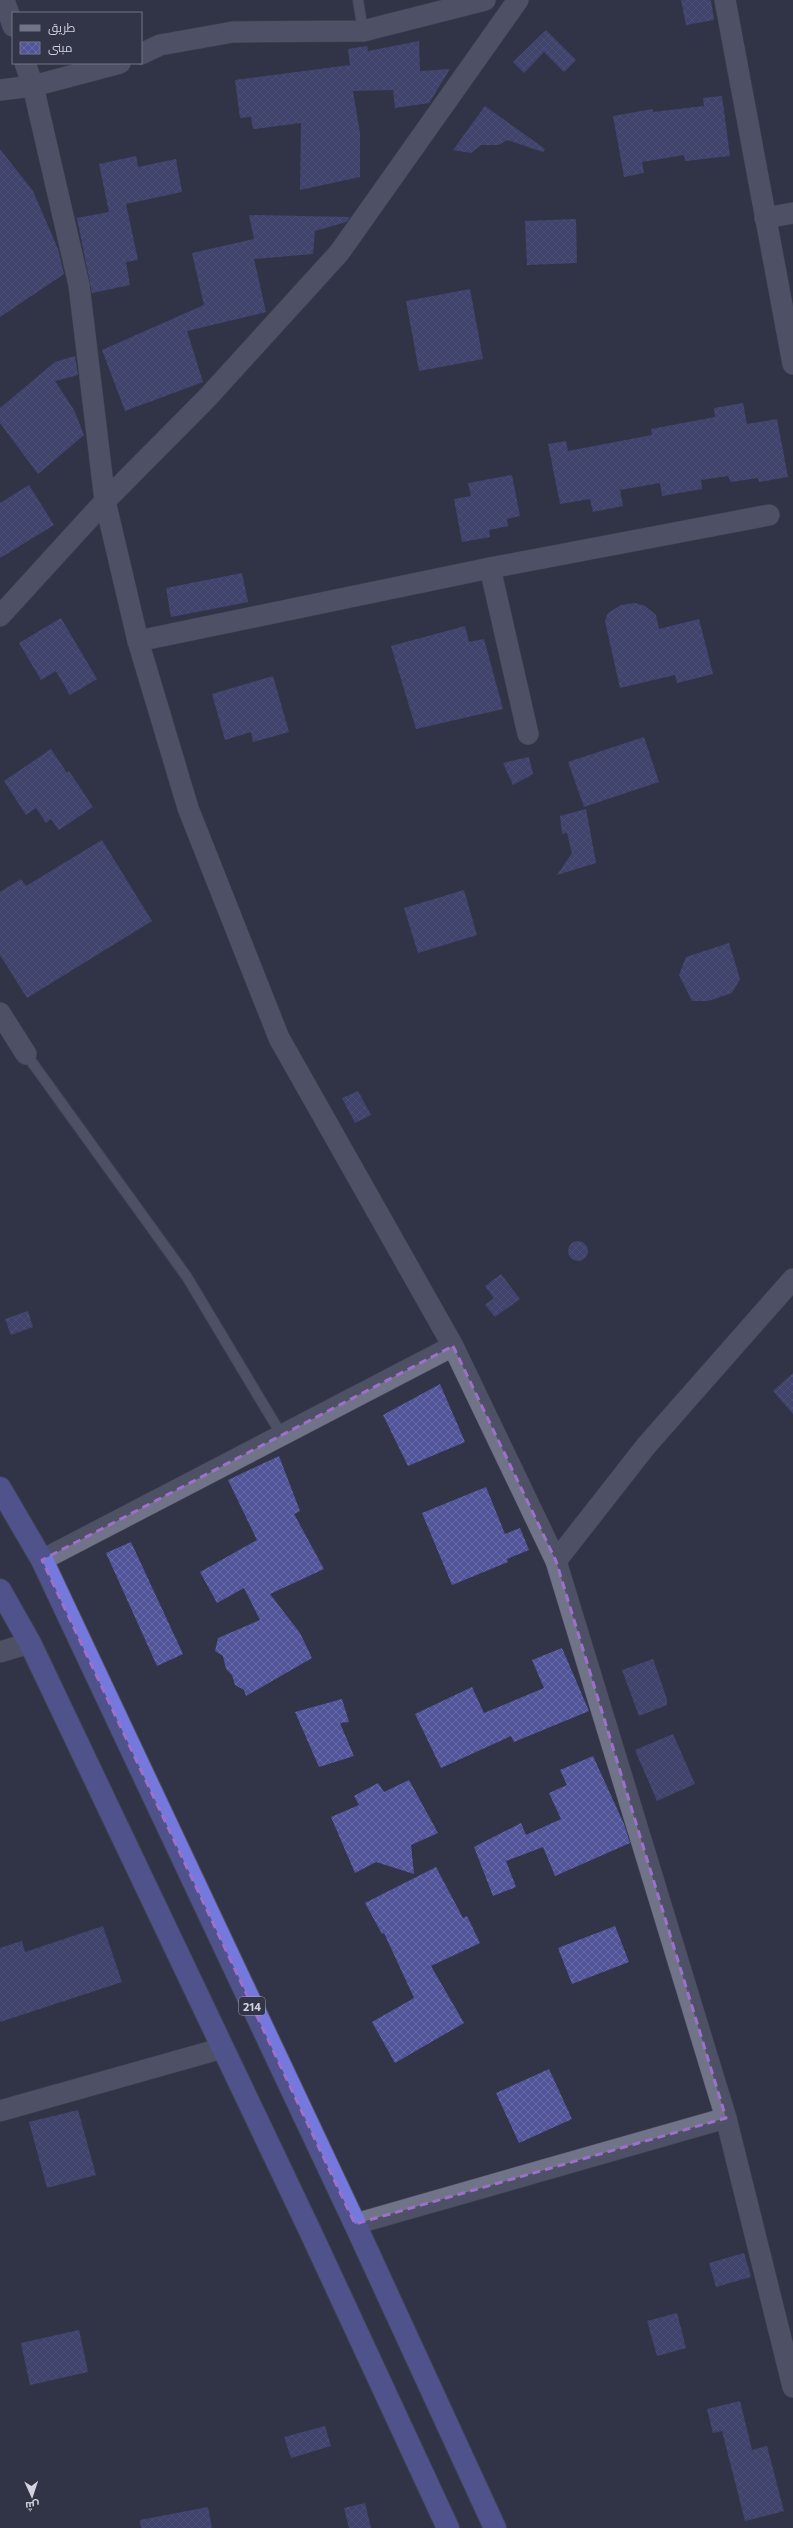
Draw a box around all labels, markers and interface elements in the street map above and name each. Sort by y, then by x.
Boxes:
legend [12,12,142,64]
text: طريق [48,20,76,35]
text: مبنى [48,40,73,55]
road number: 214 [239,1997,265,2015]
north arrow [12,2476,52,2516]
text: ش [25,2499,40,2513]

